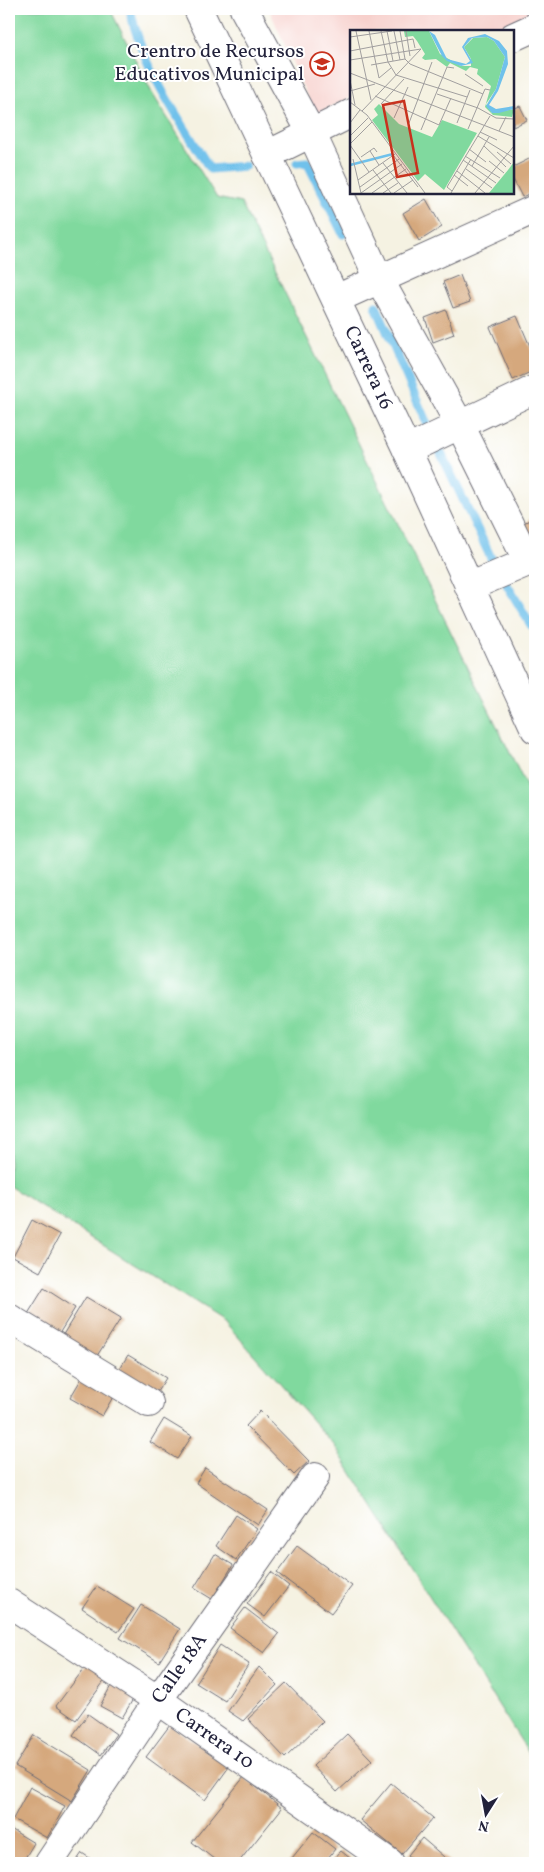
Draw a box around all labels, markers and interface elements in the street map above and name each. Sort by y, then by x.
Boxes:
inset map [350,30,514,194]
place label: Crentro de Recursos Educativos Municipal [114,38,304,89]
school or university icon: Crentro de Recursos Educativos Municipal [309,51,335,77]
street label: Carrera 16 [336,322,400,414]
street label: Calle 18A [145,1628,215,1710]
street label: Carrera 10 [169,1701,259,1777]
north arrow [462,1790,512,1840]
text: N [477,1815,491,1836]

